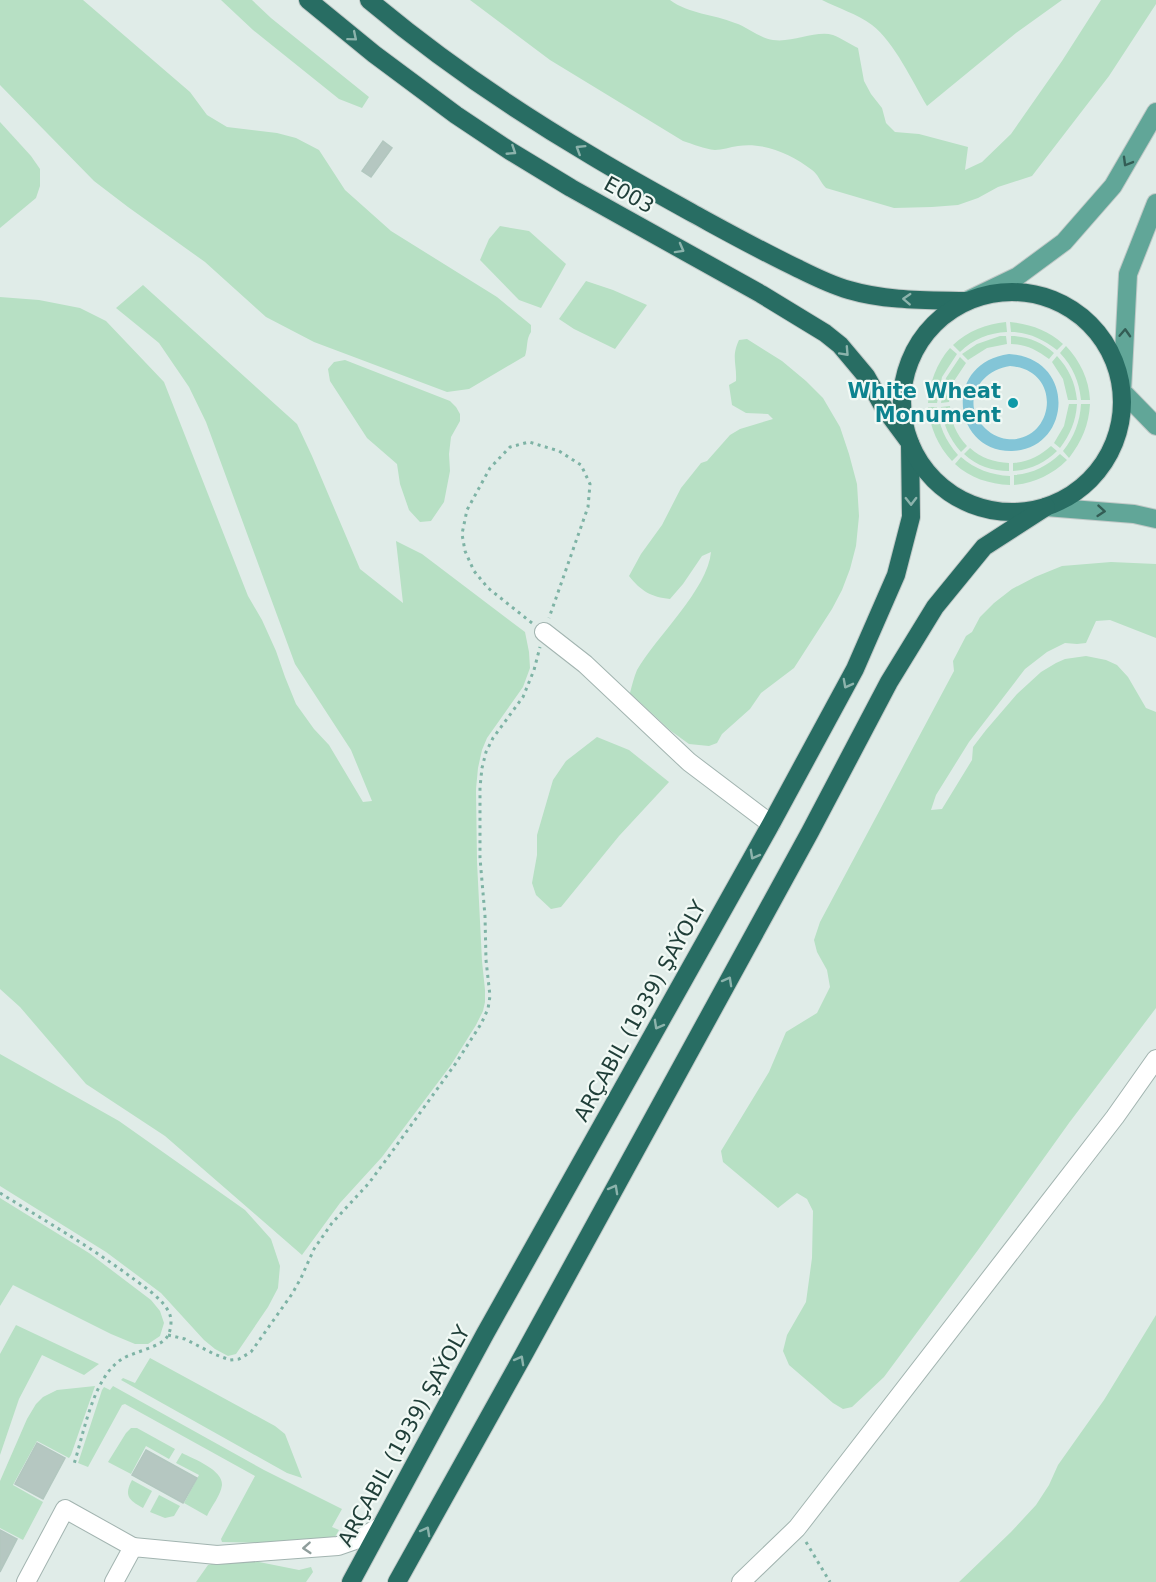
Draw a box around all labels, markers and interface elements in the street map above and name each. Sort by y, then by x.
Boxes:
one-way arrow [347,30,358,41]
one-way arrow [505,144,516,155]
one-way arrow [576,145,586,157]
one-way arrow [1122,156,1134,167]
street label: E003 [600,172,658,218]
one-way arrow [674,242,685,253]
one-way arrow [903,293,912,306]
one-way arrow [1119,328,1132,337]
one-way arrow [838,345,849,355]
place label: White Wheat Monument [848,379,1001,427]
marker: White Wheat Monument [1006,396,1020,410]
one-way arrow [904,497,917,506]
one-way arrow [1097,505,1106,518]
one-way arrow [843,678,854,688]
one-way arrow [749,849,761,859]
street label: ARÇABIL (1939) ŞAÝOLY [568,896,711,1126]
one-way arrow [721,977,732,988]
one-way arrow [654,1019,665,1029]
one-way arrow [607,1185,618,1196]
street label: ARÇABIL (1939) ŞAÝOLY [332,1321,475,1551]
one-way arrow [513,1356,525,1367]
one-way arrow [419,1527,430,1537]
one-way arrow [302,1542,311,1555]

